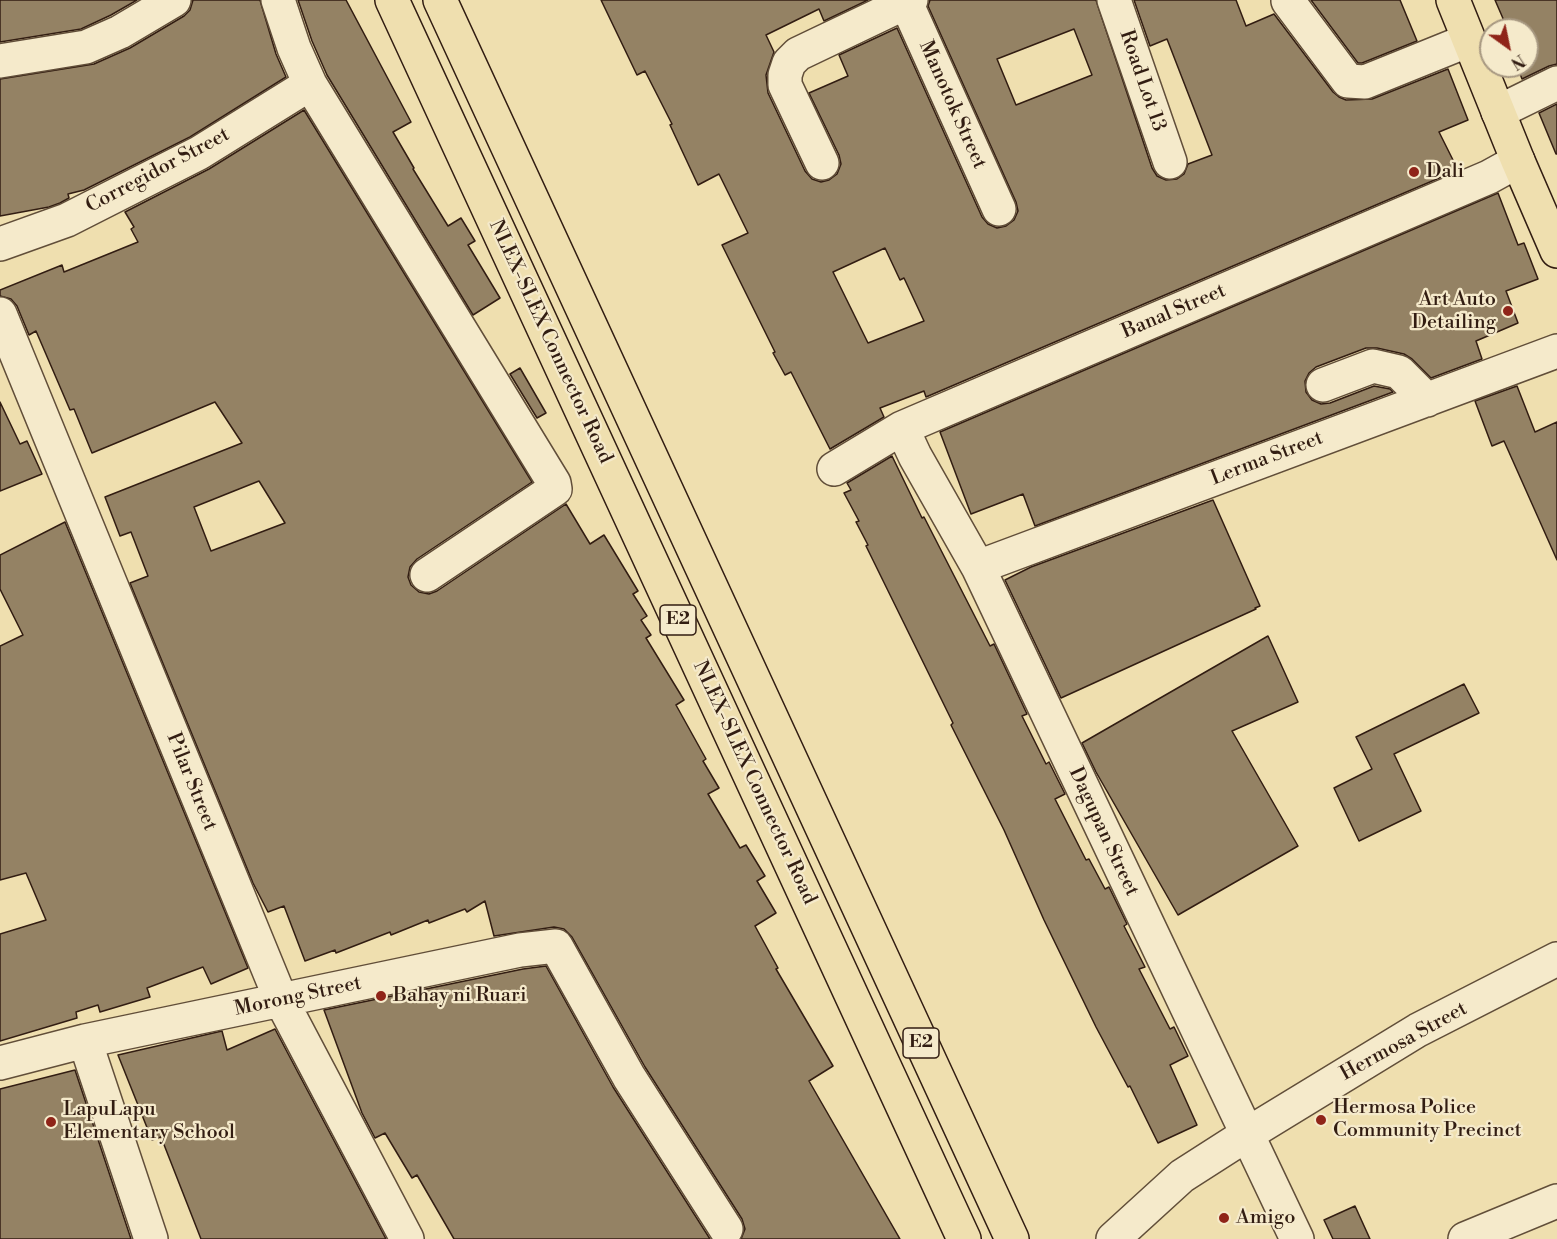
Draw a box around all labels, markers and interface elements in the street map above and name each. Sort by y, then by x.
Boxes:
north arrow [1479,18,1539,78]
street label: Road Lot 13 [1113,27,1171,135]
street label: Manotok Street [913,37,991,173]
text: N [1507,50,1528,73]
street label: Corregidor Street [82,123,234,219]
place label: Dali [1426,160,1464,184]
marker: Dali [1407,165,1421,179]
street label: NLEX-SLEX Connector Road [483,216,617,468]
street label: Banal Street [1118,279,1230,345]
place label: Art Auto Detailing [1411,288,1496,335]
marker: Art Auto Detailing [1501,304,1515,318]
street label: Lerma Street [1207,427,1327,491]
road number: E2 [660,605,696,635]
street label: NLEX-SLEX Connector Road [687,657,821,909]
street label: Pilar Street [161,730,221,834]
street label: Dagupan Street [1063,764,1143,900]
street label: Morong Street [232,972,364,1022]
place label: Bahay ni Ruari [393,984,527,1008]
marker: Bahay ni Ruari [374,989,388,1003]
street label: Hermosa Street [1336,997,1472,1087]
road number: E2 [903,1028,939,1058]
place label: Hermosa Police Community Precinct [1333,1096,1522,1143]
place label: LapuLapu Elementary School [63,1098,235,1145]
marker: Hermosa Police Community Precinct [1314,1113,1328,1127]
marker: LapuLapu Elementary School [44,1115,58,1129]
place label: Amigo [1236,1206,1295,1230]
marker: Amigo [1217,1211,1231,1225]

